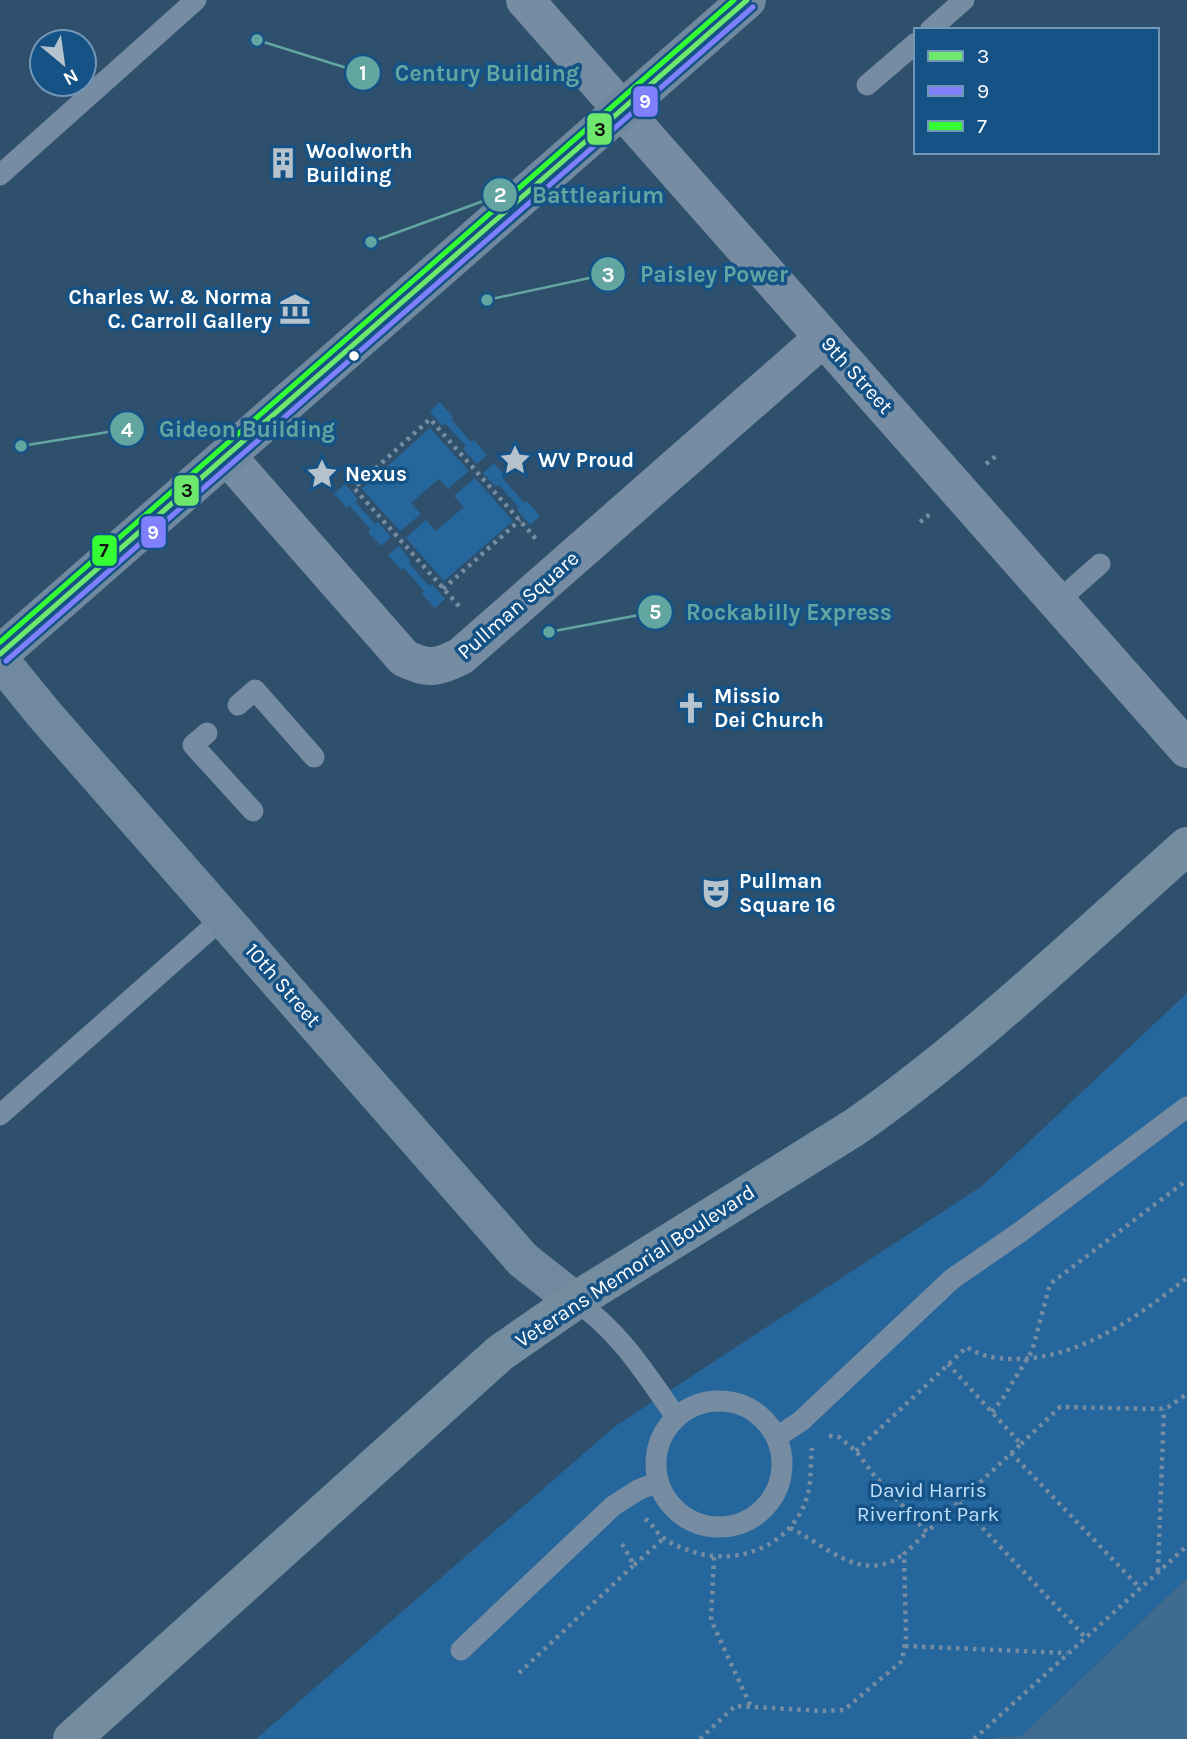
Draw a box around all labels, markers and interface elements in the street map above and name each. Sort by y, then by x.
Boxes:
north arrow [28,28,98,98]
legend [914,28,1159,154]
text: 3 [977,44,989,68]
callout: Century Building [345,51,593,95]
text: Century Building [395,60,579,87]
text: 1 [359,61,367,85]
text: N [59,64,82,90]
text: 9 [977,79,989,103]
line badge: 9 [632,85,659,118]
text: 9 [639,91,651,113]
line badge: 3 [586,112,613,146]
text: 7 [977,114,987,138]
text: 3 [594,119,606,141]
place label: Woolworth Building [306,139,413,187]
building icon: Woolworth Building [266,146,300,180]
callout: Battlearium [483,173,678,217]
text: Battlearium [532,182,664,209]
text: 2 [494,183,506,207]
callout: Paisley Power [591,252,802,296]
text: Paisley Power [640,261,788,288]
text: 3 [601,263,615,287]
place label: Charles W. & Norma C. Carroll Gallery [68,285,272,333]
museum icon: Charles W. & Norma C. Carroll Gallery [278,292,312,326]
street label: 9th Street [816,332,898,419]
unlabelled marker [347,349,361,363]
callout: Gideon Building [110,407,349,451]
text: Gideon Building [159,416,335,443]
text: 4 [121,418,134,442]
place icon: WV Proud [498,443,532,477]
place label: WV Proud [538,448,634,472]
place icon: Nexus [305,457,339,491]
place label: Nexus [345,462,407,486]
line badge: 3 [173,474,200,507]
text: 3 [181,480,193,502]
line badge: 9 [140,515,167,549]
text: 9 [147,522,159,544]
line badge: 7 [91,534,118,567]
text: 7 [99,540,109,562]
street label: Pullman Square [453,546,583,664]
callout: Rockabilly Express [637,590,906,634]
text: Rockabilly Express [686,599,892,626]
text: 5 [649,600,661,624]
place label: Missio Dei Church [714,684,824,732]
church icon: Missio Dei Church [674,691,708,725]
place label: Pullman Square 16 [739,869,836,918]
theatre icon: Pullman Square 16 [699,876,733,910]
street label: 10th Street [240,938,326,1032]
street label: Veterans Memorial Boulevard [511,1180,759,1352]
park label: David Harris Riverfront Park [857,1478,999,1526]

